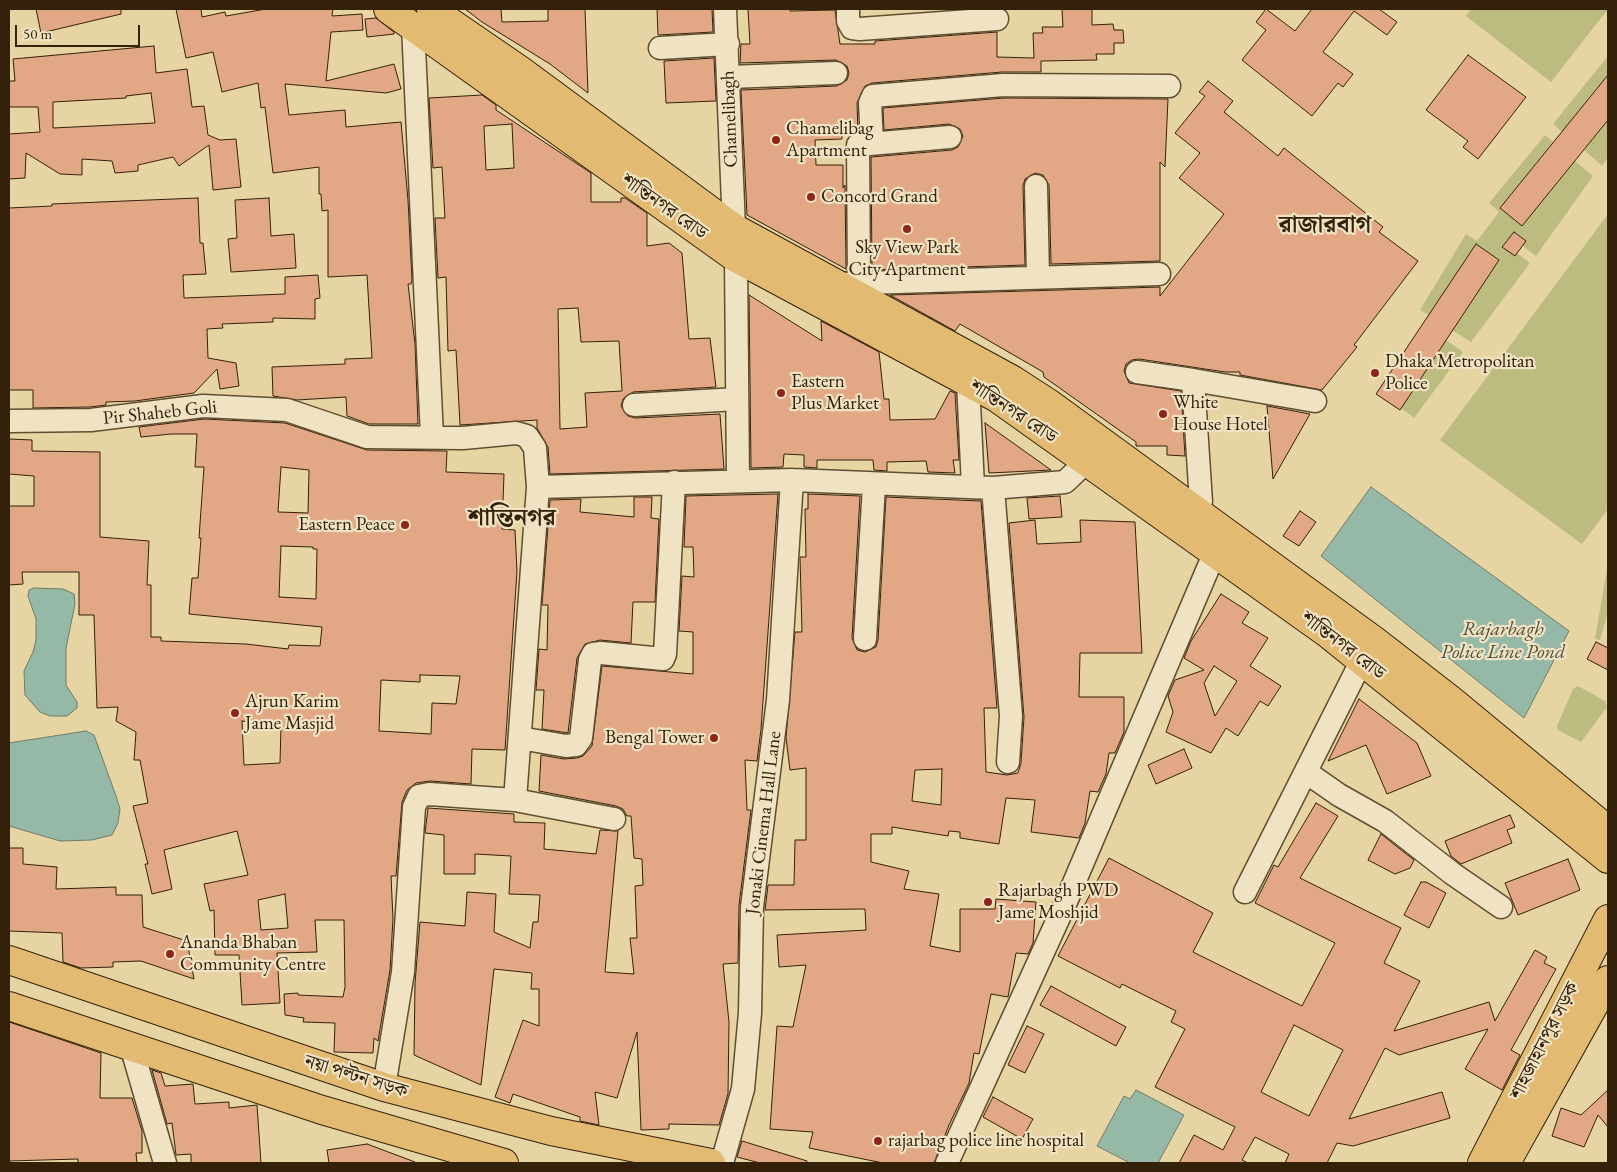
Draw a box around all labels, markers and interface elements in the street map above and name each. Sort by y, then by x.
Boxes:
scale bar [18,15,142,47]
text: 50 m [23,24,52,43]
street label: Chamelibagh [717,70,743,168]
place label: Chamelibag Apartment [786,118,874,162]
marker: Chamelibag Apartment [770,134,782,146]
street label: শান্তিনগর রোড [617,169,711,245]
place label: Concord Grand [821,186,938,208]
marker: Concord Grand [805,191,817,203]
district label: রাজারবাগ [1279,211,1371,239]
marker: Sky View Park City Apartment [901,223,913,235]
place label: Sky View Park City Apartment [849,237,965,281]
place label: Dhaka Metropolitan Police [1385,351,1535,395]
marker: Dhaka Metropolitan Police [1369,367,1381,379]
place label: Eastern Plus Market [791,371,879,415]
street label: শান্তিনগর রোড [965,375,1061,449]
marker: Eastern Plus Market [775,387,787,399]
place label: White House Hotel [1173,392,1268,436]
street label: Pir Shaheb Goli [102,396,218,430]
marker: White House Hotel [1157,408,1169,420]
district label: শান্তিনগর [468,504,556,532]
place label: Eastern Peace [298,514,395,536]
marker: Eastern Peace [399,519,411,531]
street label: শান্তিনগর রোড [1296,607,1390,685]
water label: Rajarbagh Police Line Pond [1441,618,1565,665]
place label: Ajrun Karim Jame Masjid [245,691,339,735]
marker: Ajrun Karim Jame Masjid [229,707,241,719]
place label: Bengal Tower [605,727,704,749]
street label: Jonaki Cinema Hall Lane [741,730,787,916]
marker: Bengal Tower [708,732,720,744]
place label: Rajarbagh PWD Jame Moshjid [998,880,1118,924]
marker: Rajarbagh PWD Jame Moshjid [982,896,994,908]
place label: Ananda Bhaban Community Centre [180,932,326,976]
marker: Ananda Bhaban Community Centre [164,948,176,960]
street label: শাহজাহানপুর সড়ক [1506,978,1584,1104]
street label: নয়া পল্টন সড়ক [302,1050,410,1104]
place label: rajarbag police line hospital [888,1130,1084,1152]
marker: rajarbag police line hospital [872,1135,884,1147]

